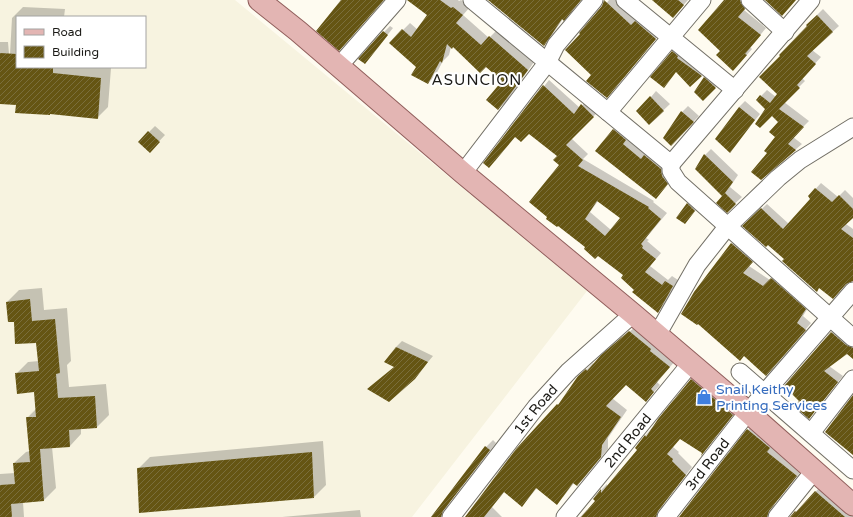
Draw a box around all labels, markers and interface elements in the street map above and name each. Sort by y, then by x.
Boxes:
legend [16,16,146,68]
text: Road [52,25,82,39]
text: Building [52,45,99,59]
district label: ASUNCION [432,71,522,89]
street label: 1st Road [510,381,561,438]
place label: Snail Keithy Printing Services [716,381,827,414]
shop icon: Snail Keithy Printing Services [695,388,713,406]
street label: 2nd Road [601,410,655,471]
street label: 3rd Road [682,435,733,494]

